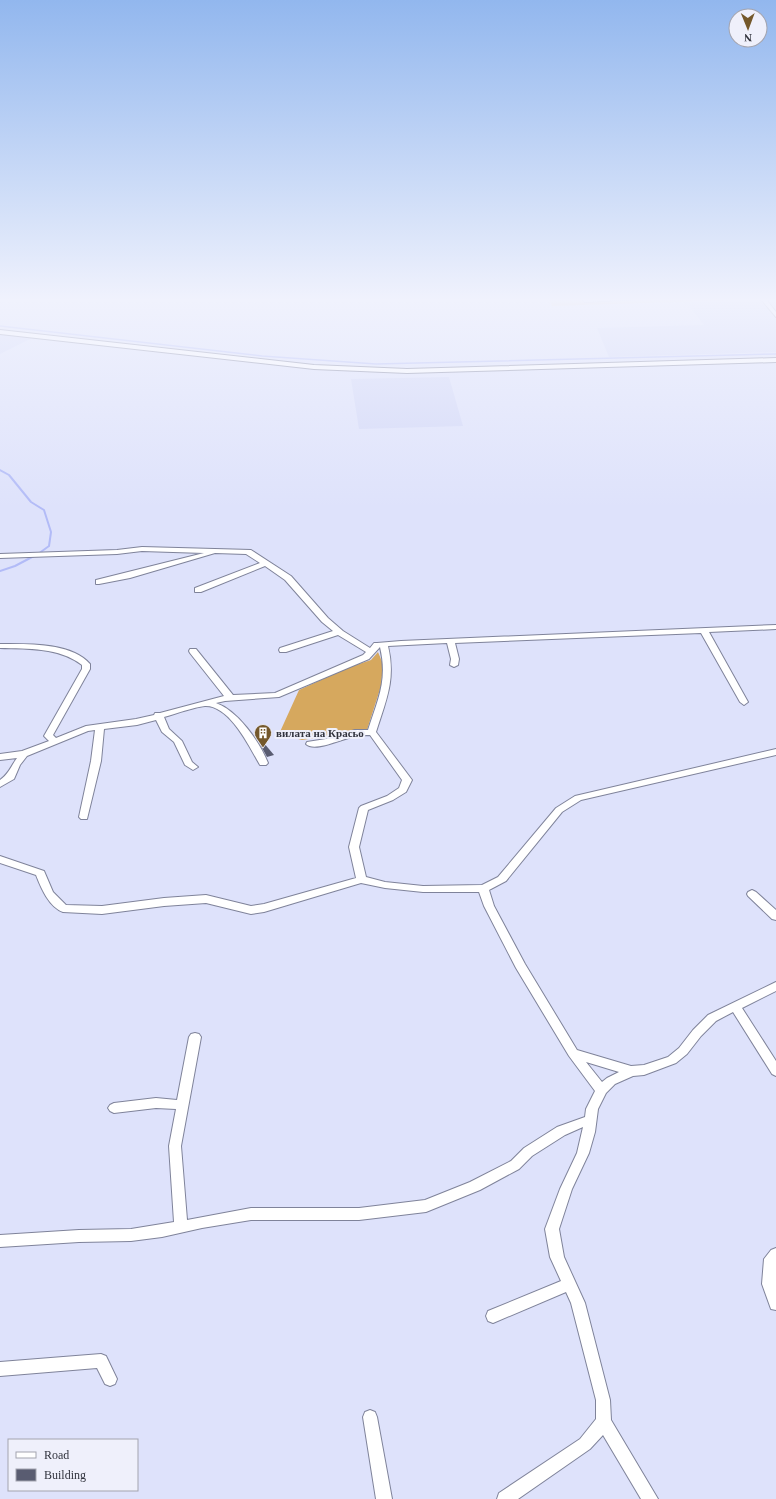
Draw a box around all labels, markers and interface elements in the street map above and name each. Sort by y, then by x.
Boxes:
north arrow [728,8,768,48]
text: N [744,32,752,44]
building icon: вилата на Красьо [253,723,273,748]
place label: вилата на Красьо [276,727,364,739]
legend [8,1439,138,1491]
text: Road [44,1448,69,1462]
text: Building [44,1468,86,1482]

